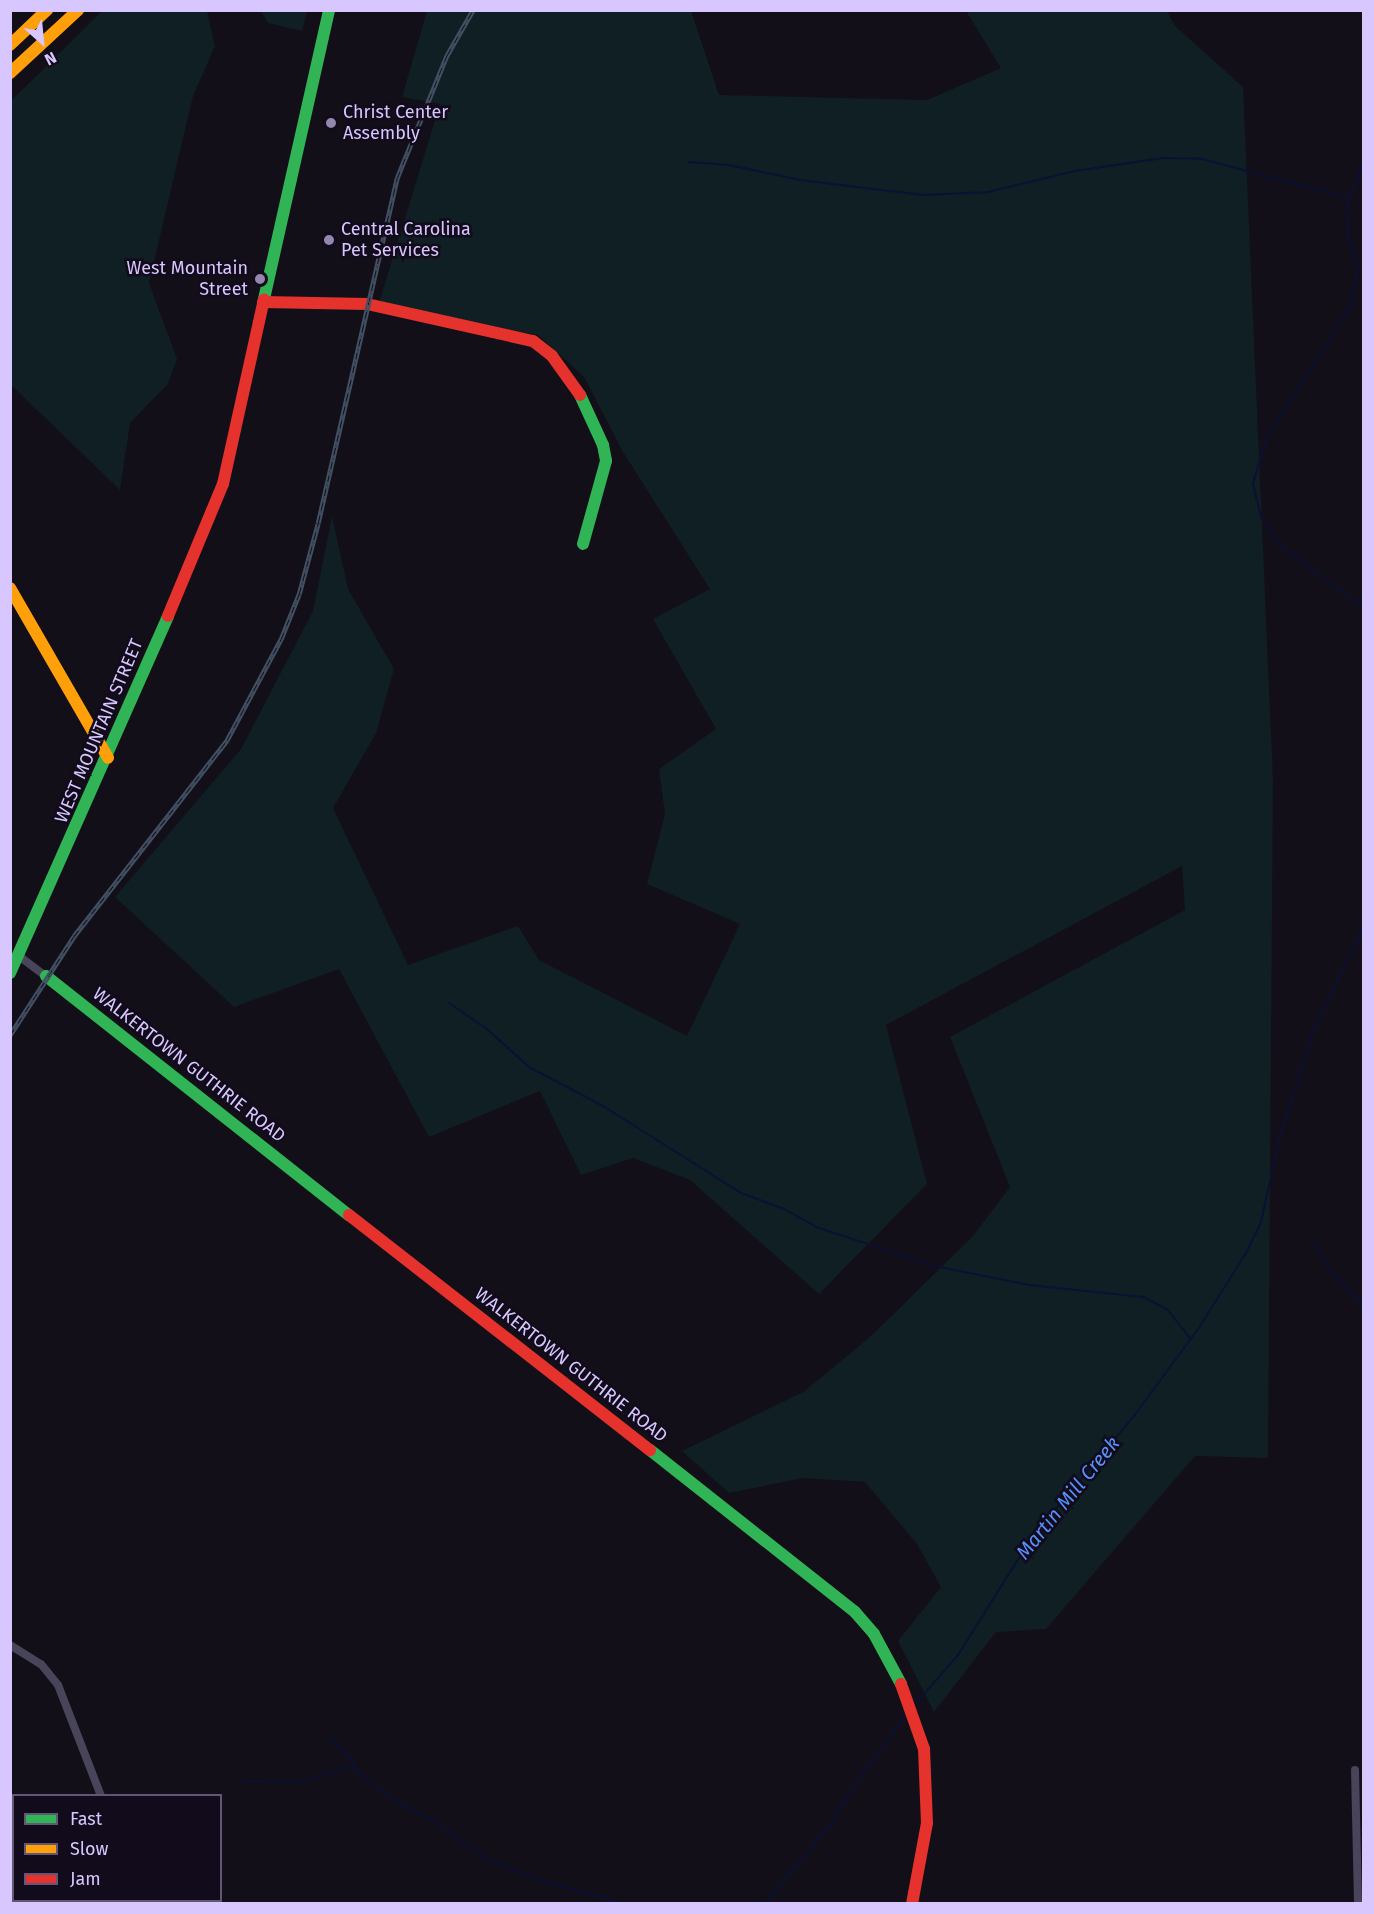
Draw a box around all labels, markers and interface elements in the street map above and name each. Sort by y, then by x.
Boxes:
north arrow [12,12,72,72]
text: N [41,48,59,69]
place label: Christ Center Assembly [343,102,448,144]
marker: Christ Center Assembly [324,116,338,130]
place label: Central Carolina Pet Services [341,219,471,262]
marker: Central Carolina Pet Services [322,233,336,247]
place label: West Mountain Street [127,258,248,300]
marker: West Mountain Street [253,272,267,286]
street label: WEST MOUNTAIN STREET [50,636,148,826]
street label: WALKERTOWN GUTHRIE ROAD [88,983,290,1147]
street label: WALKERTOWN GUTHRIE ROAD [470,1283,672,1447]
water label: Martin Mill Creek [1011,1432,1125,1564]
legend [12,1794,222,1902]
text: Fast [70,1808,102,1830]
text: Slow [70,1838,108,1860]
text: Jam [70,1868,101,1890]

